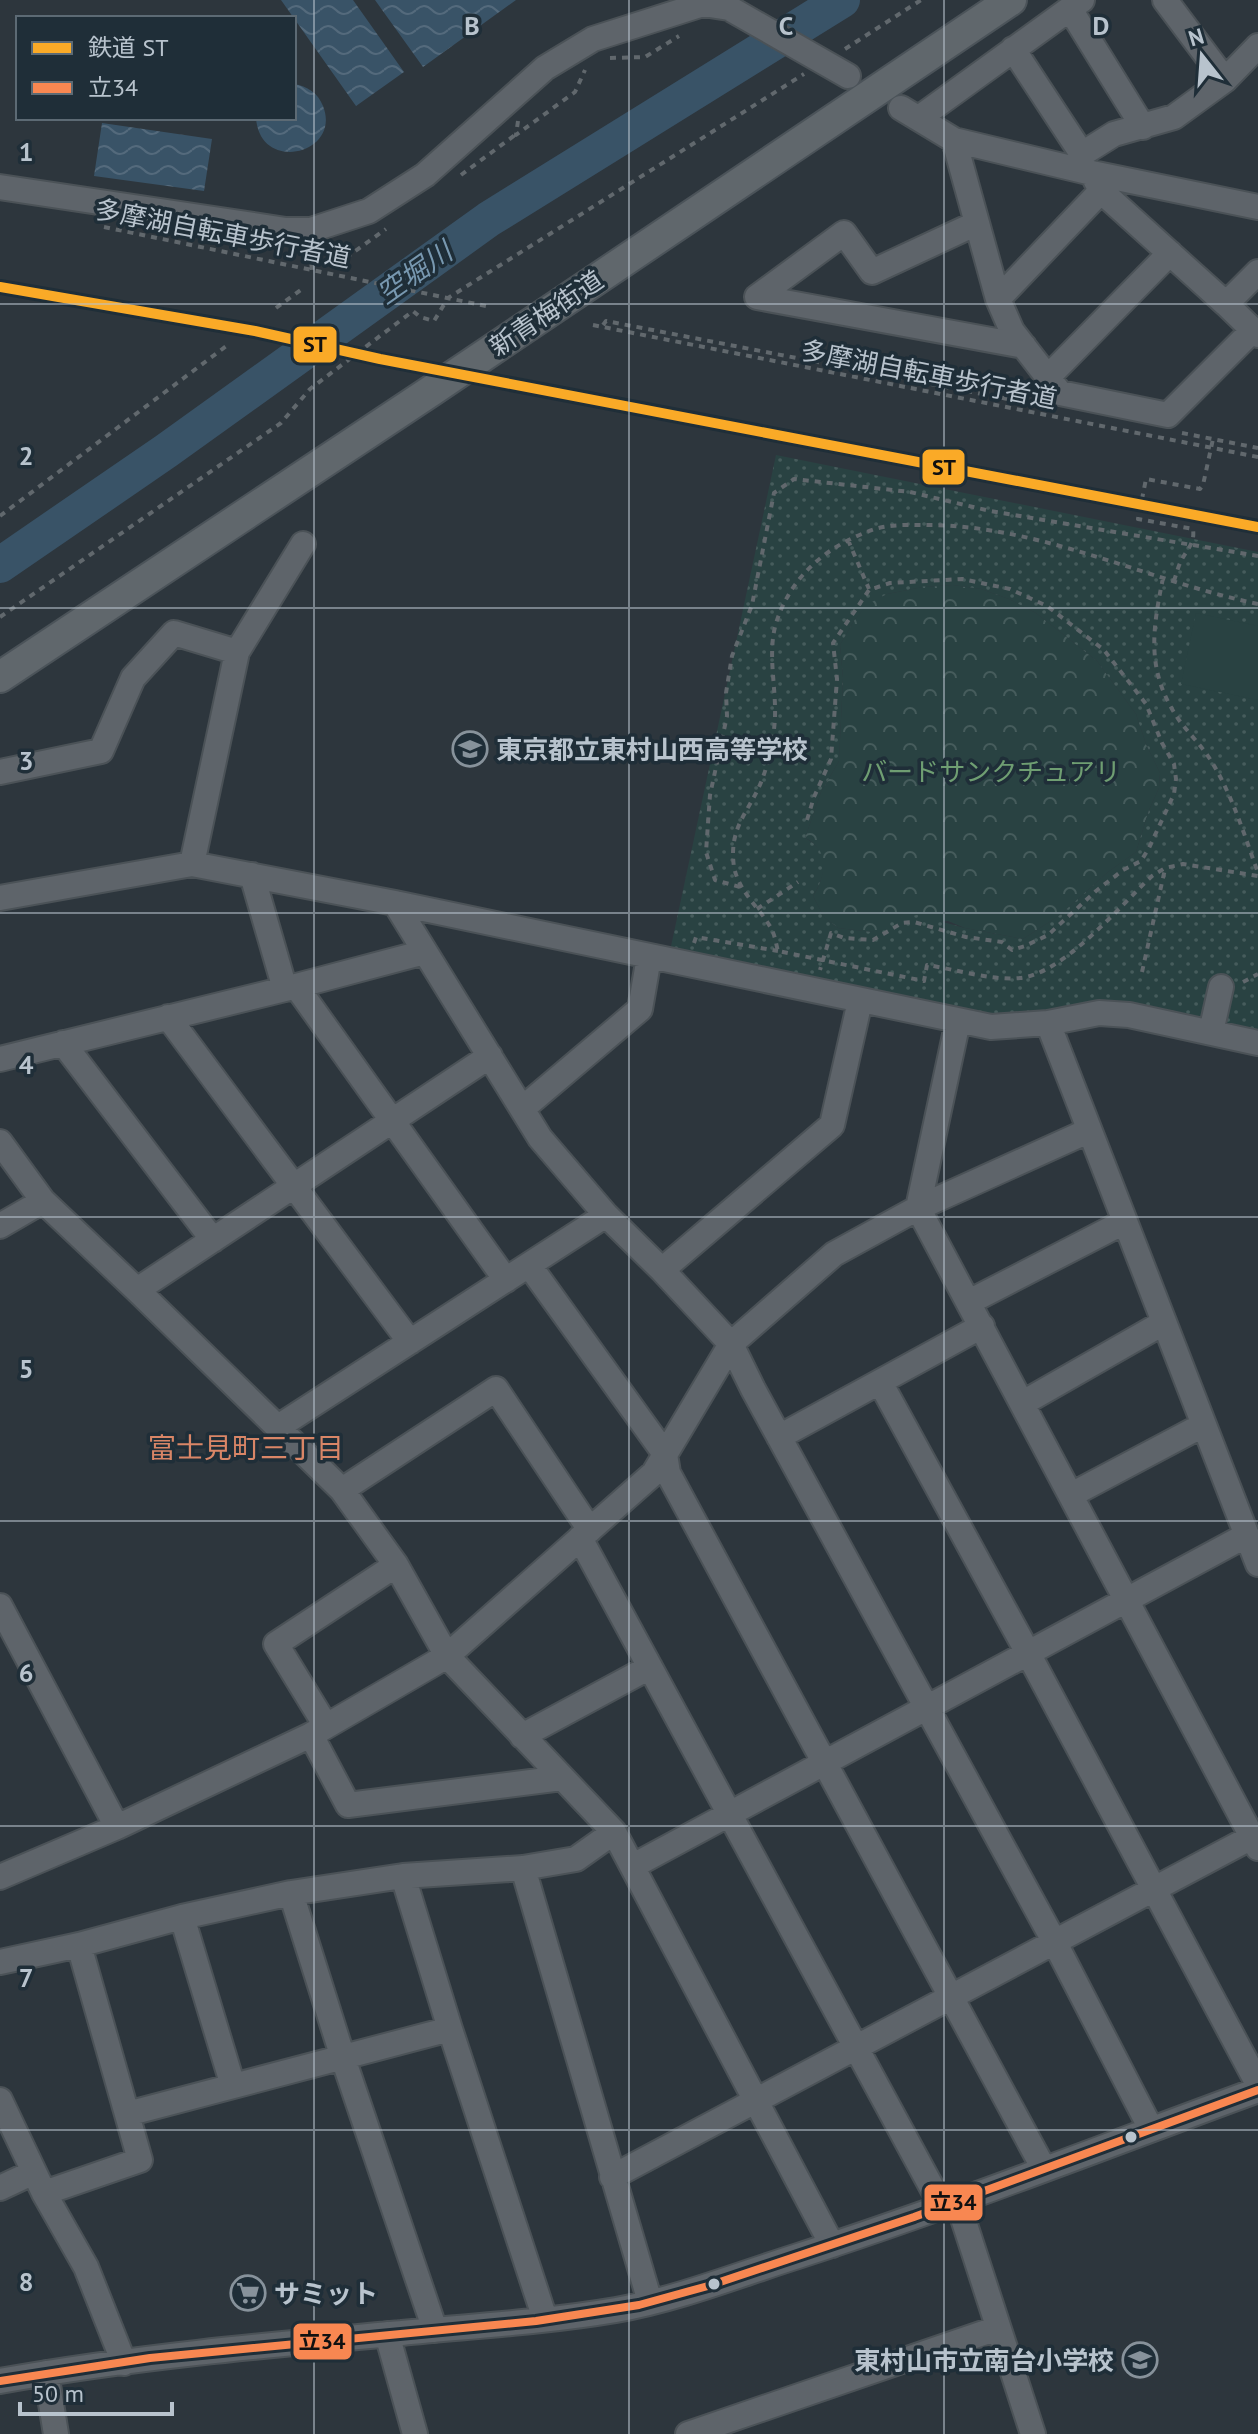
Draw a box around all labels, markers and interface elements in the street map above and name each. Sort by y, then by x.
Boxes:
text: B [464,9,480,42]
text: C [779,9,793,42]
text: D [1093,9,1109,42]
legend [16,16,296,120]
north arrow [1162,16,1242,96]
text: N [1185,21,1207,52]
text: 鉄道 ST [88,32,168,63]
text: 立34 [88,72,138,103]
text: 1 [19,135,33,168]
street label: 多摩湖自転車歩行者道 [92,192,354,274]
water label: 空堀川 [369,231,461,311]
street label: 新青梅街道 [483,263,609,363]
line badge: ST [292,325,338,364]
text: ST [303,330,328,358]
street label: 多摩湖自転車歩行者道 [798,333,1060,415]
text: 2 [19,439,33,472]
line badge: ST [921,448,966,486]
text: ST [932,453,957,481]
school or university icon: 東京都立東村山西高等学校 [451,730,489,768]
place label: 東京都立東村山西高等学校 [496,733,808,766]
text: 3 [19,744,33,777]
park label: バードサンクチュアリ [861,755,1121,788]
text: 4 [19,1048,34,1081]
text: 5 [19,1352,33,1385]
district label: 富士見町三丁目 [148,1429,344,1466]
text: 6 [19,1656,33,1689]
text: 7 [19,1961,33,1994]
unlabelled marker [1123,2129,1139,2145]
line badge: 立34 [923,2183,984,2222]
text: 立34 [930,2188,977,2216]
text: 8 [19,2265,33,2298]
supermarket icon: サミット [229,2274,267,2312]
unlabelled marker [706,2276,722,2292]
place label: サミット [274,2277,378,2310]
line badge: 立34 [292,2322,353,2361]
text: 立34 [299,2327,346,2355]
school or university icon: 東村山市立南台小学校 [1121,2341,1159,2379]
place label: 東村山市立南台小学校 [854,2344,1114,2377]
scale bar [20,2366,172,2416]
text: 50 m [32,2378,84,2409]

